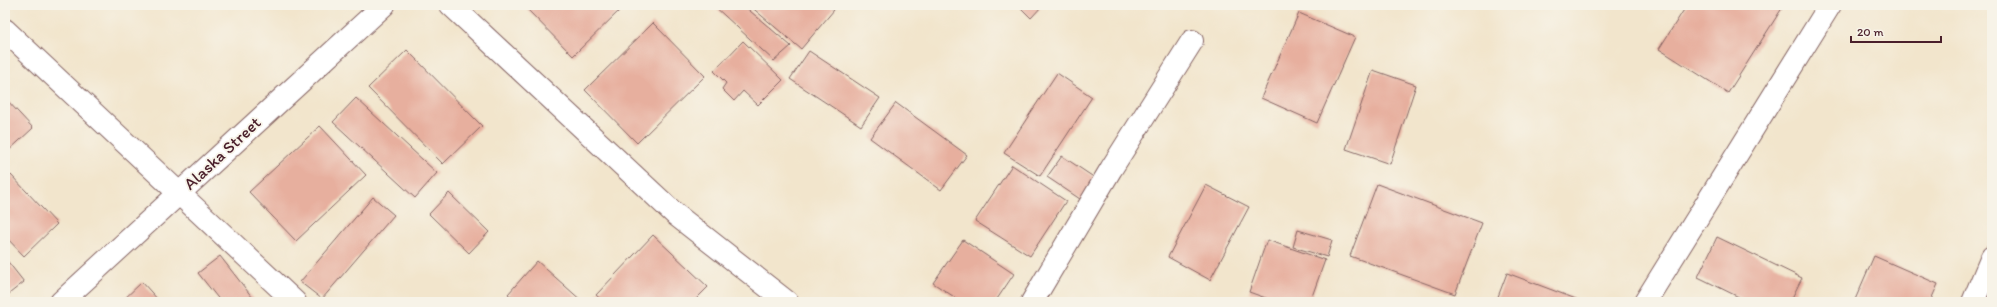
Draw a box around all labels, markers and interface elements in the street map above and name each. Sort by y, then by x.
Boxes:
scale bar [1851,18,1941,44]
text: 20 m [1857,25,1884,39]
street label: Alaska Street [179,112,265,194]

